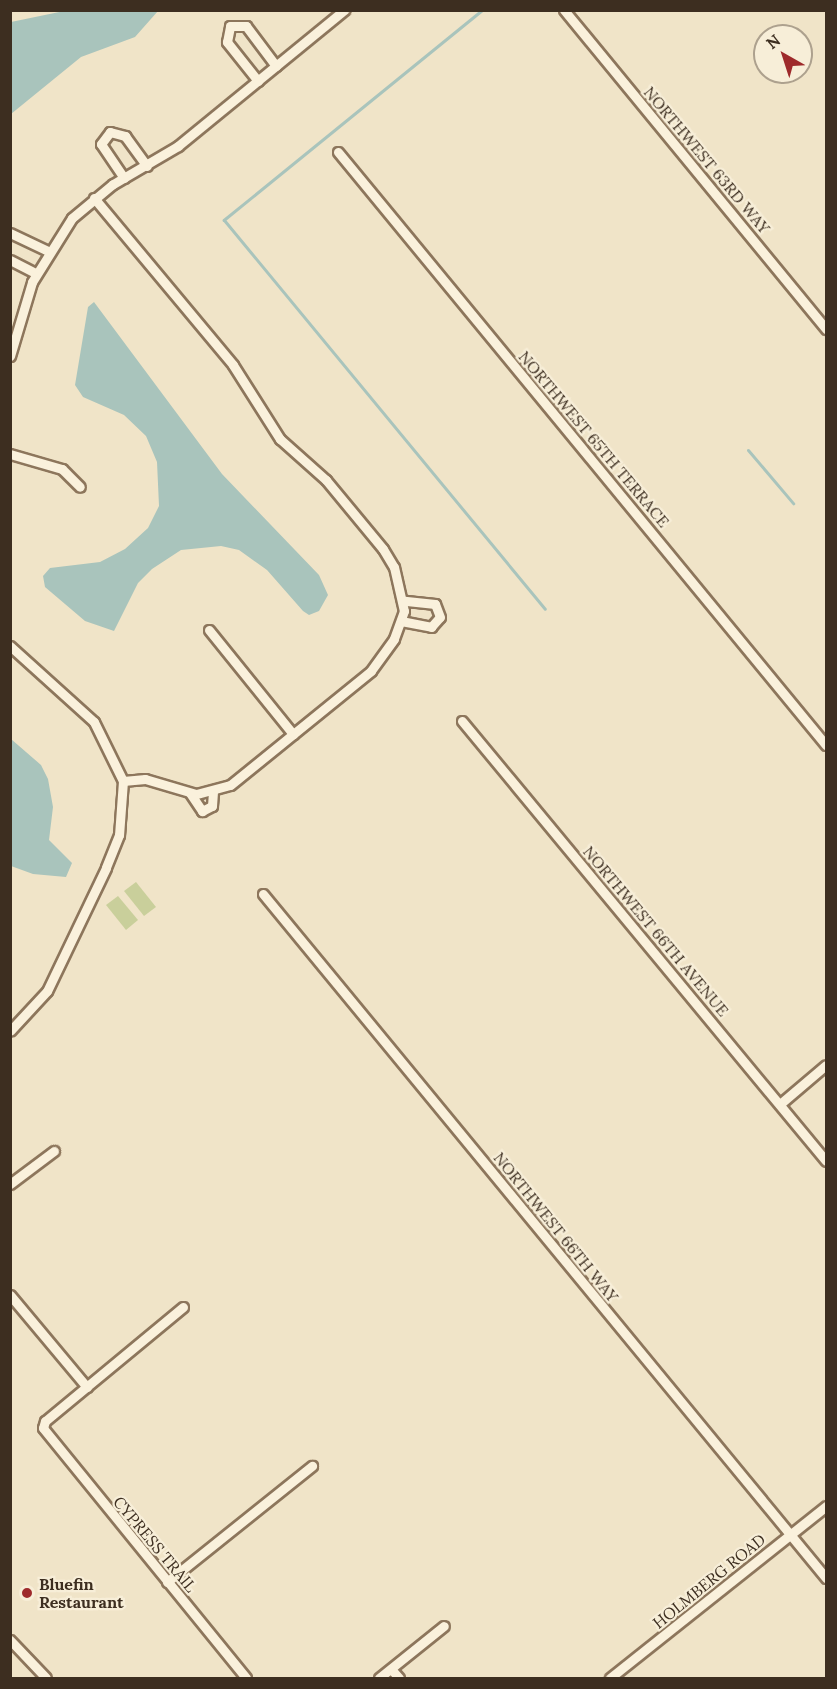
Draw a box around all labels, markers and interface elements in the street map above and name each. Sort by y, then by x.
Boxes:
north arrow [753,24,813,84]
text: N [762,30,784,53]
street label: NORTHWEST 63RD WAY [640,83,774,237]
street label: NORTHWEST 65TH TERRACE [515,347,673,531]
street label: NORTHWEST 66TH AVENUE [579,842,733,1020]
street label: NORTHWEST 66TH WAY [490,1148,622,1306]
street label: CYPRESS TRAIL [109,1492,201,1596]
street label: HOLMBERG ROAD [649,1530,769,1632]
place label: Bluefin Restaurant [39,1574,124,1612]
marker: Bluefin Restaurant [20,1586,34,1600]

